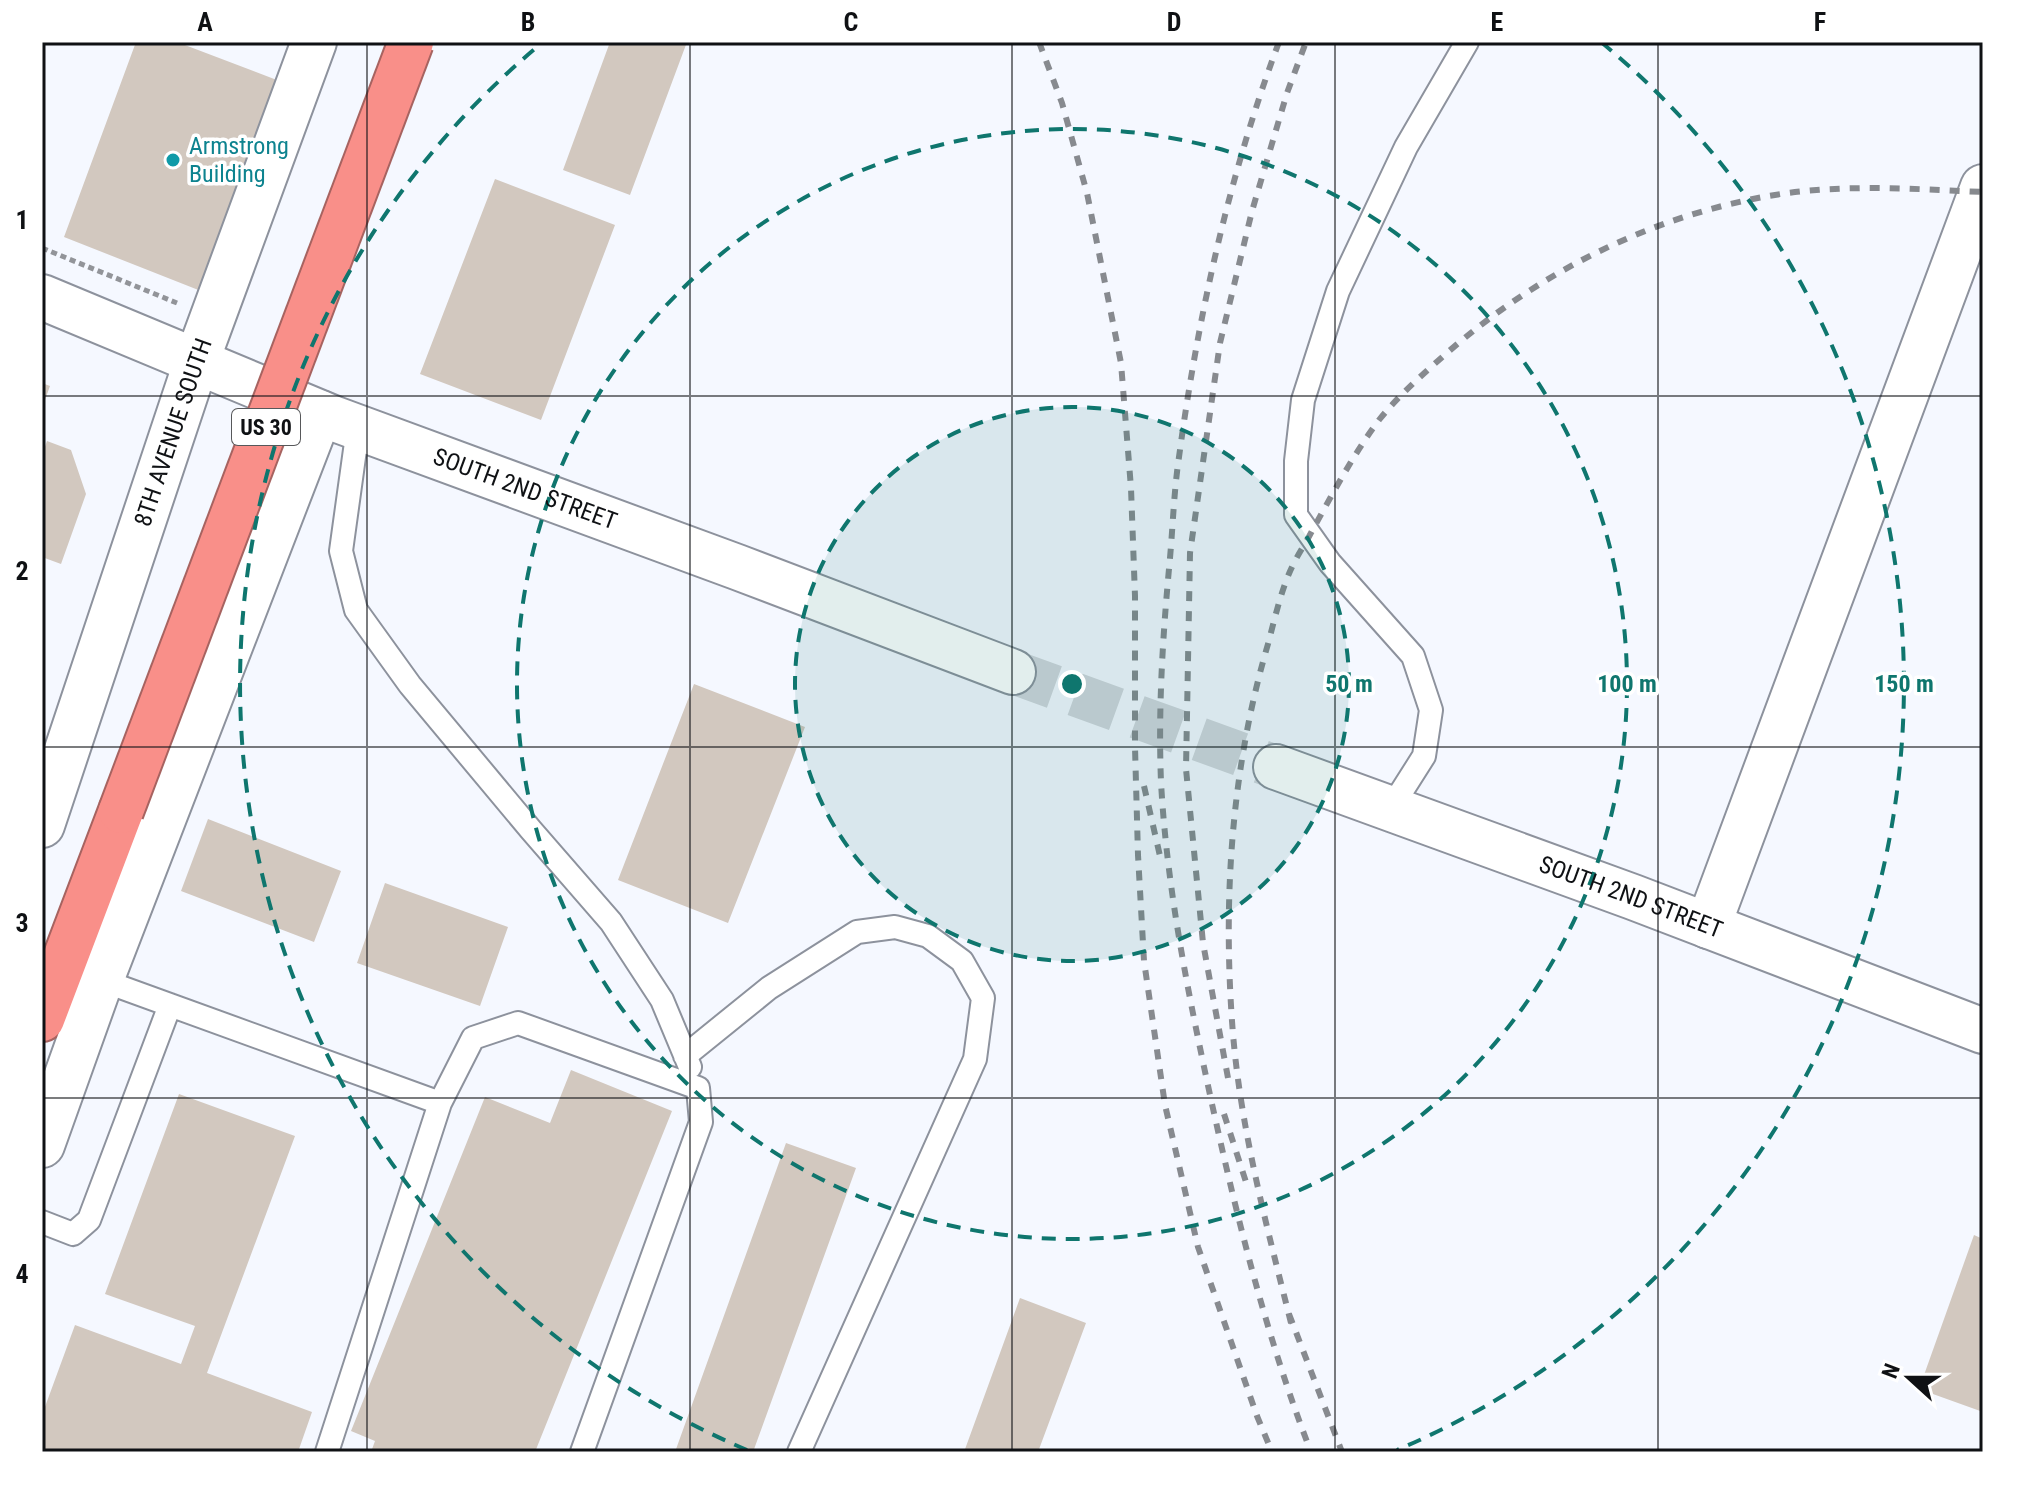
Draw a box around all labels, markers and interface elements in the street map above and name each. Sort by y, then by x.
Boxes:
text: A [197,7,213,37]
text: B [521,7,535,37]
text: C [844,7,859,37]
text: D [1167,7,1181,37]
text: E [1491,7,1504,37]
text: F [1814,7,1826,37]
place label: Armstrong Building [189,132,289,188]
marker: Armstrong Building [164,151,182,169]
text: 1 [15,205,29,235]
street label: 8TH AVENUE SOUTH [129,334,218,530]
road number: US 30 [232,409,300,445]
street label: SOUTH 2ND STREET [429,442,621,536]
text: 2 [15,556,29,586]
centre of rings [1058,670,1086,698]
text: 50 m [1325,670,1373,698]
text: 100 m [1597,670,1657,698]
text: 150 m [1874,670,1934,698]
street label: SOUTH 2ND STREET [1535,850,1727,944]
text: 3 [15,908,29,938]
text: 4 [15,1259,29,1289]
north arrow [1869,1338,1949,1418]
text: N [1877,1360,1905,1382]

